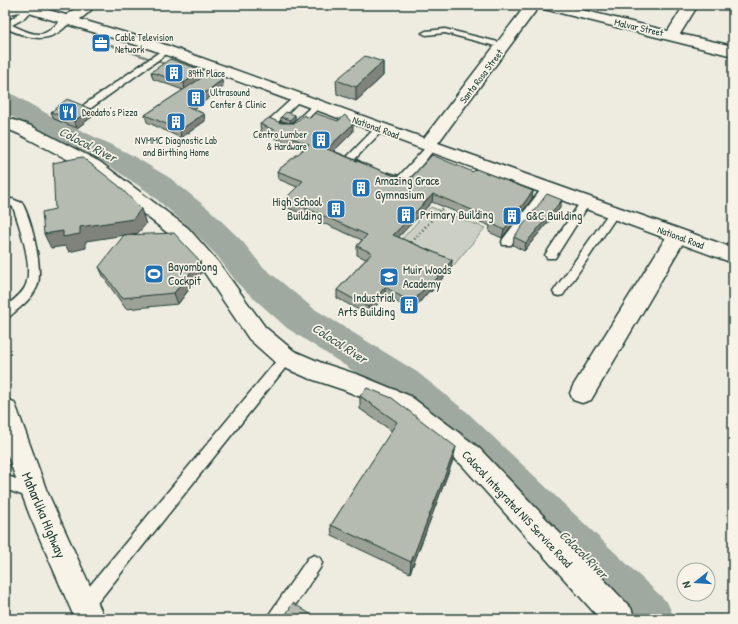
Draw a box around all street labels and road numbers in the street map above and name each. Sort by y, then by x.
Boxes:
street label: Malvar Street [613,16,665,40]
street label: Santa Rosa Street [457,46,506,106]
street label: National Road [351,113,401,142]
street label: National Road [656,223,706,252]
street label: Colocol Integrated NIS Service Road [458,446,577,571]
street label: Maharlika Highway [17,469,71,561]

